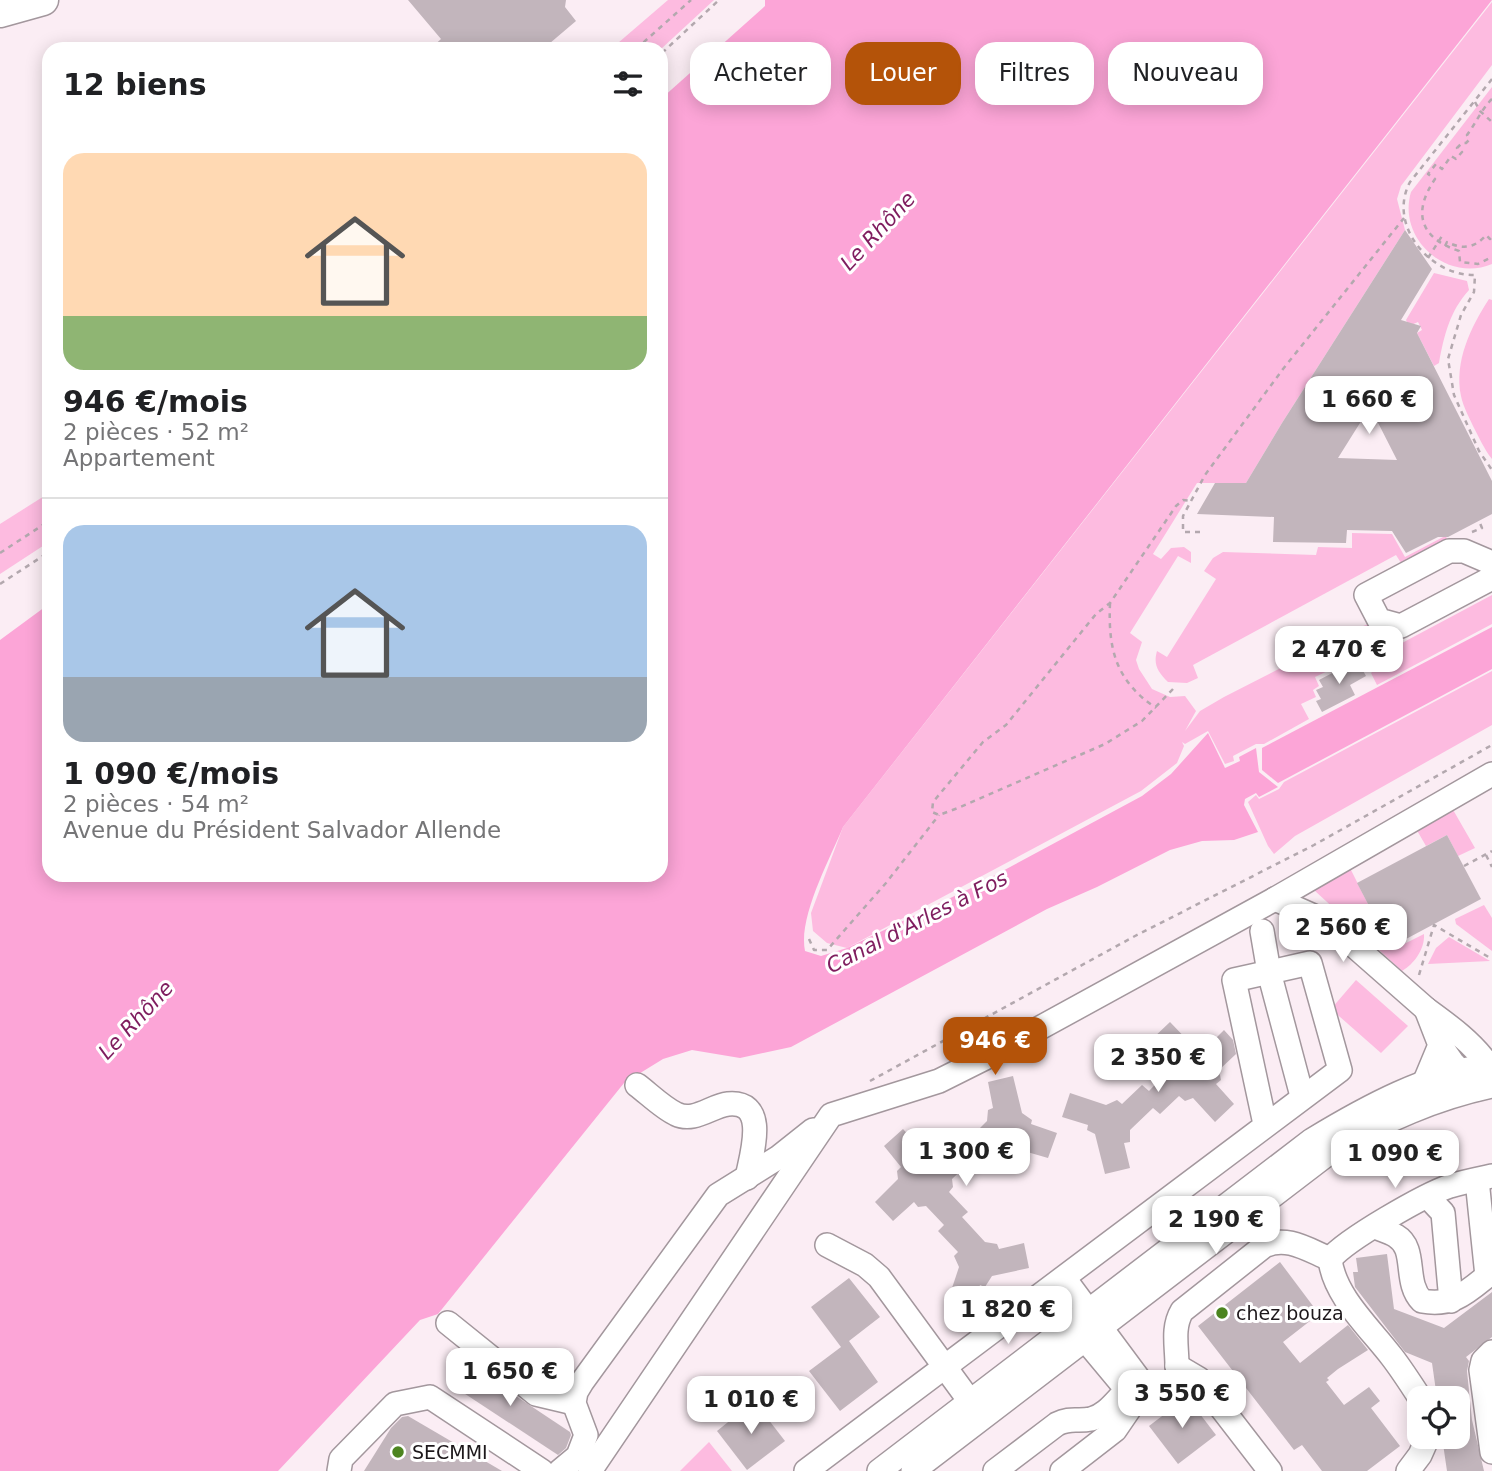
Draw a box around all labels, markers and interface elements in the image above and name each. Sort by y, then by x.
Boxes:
chip: Acheter [690,42,831,105]
chip: Louer [845,42,961,105]
chip: Filtres [975,42,1094,105]
chip: Nouveau [1108,42,1263,105]
icon: filters [609,65,647,103]
text: 12 biens [63,67,207,102]
water label: Le Rhône [836,187,920,275]
icon: home [292,198,418,324]
pin: 1 660 € [1304,376,1434,436]
text: 946 €/mois [63,384,248,419]
text: 1 660 € [1321,386,1417,412]
text: 2 pièces · 52 m² [63,419,249,445]
text: Appartement [63,445,215,471]
icon: home [292,570,418,696]
pin: 2 470 € [1274,626,1404,686]
text: 2 470 € [1291,636,1387,662]
text: 1 090 €/mois [63,756,279,791]
text: 2 pièces · 54 m² [63,791,249,817]
text: Avenue du Président Salvador Allende [63,817,501,843]
water label: Canal d'Arles à Fos [822,866,1012,978]
pin: 2 560 € [1278,904,1408,964]
text: 2 560 € [1295,914,1391,940]
water label: Le Rhône [94,976,178,1064]
pin: 946 € [946,1018,1044,1077]
text: 946 € [959,1027,1031,1053]
pin: 2 350 € [1093,1034,1223,1094]
text: 2 350 € [1110,1044,1206,1070]
pin: 1 300 € [901,1128,1031,1188]
pin: 1 090 € [1330,1130,1460,1190]
text: 1 300 € [918,1138,1014,1164]
text: 1 090 € [1347,1140,1443,1166]
pin: 2 190 € [1151,1196,1281,1256]
text: 2 190 € [1168,1206,1264,1232]
pin: 1 820 € [943,1286,1073,1346]
text: 1 820 € [960,1296,1056,1322]
place label: chez bouza [1236,1302,1344,1324]
marker: chez bouza [1214,1305,1230,1321]
pin: 1 650 € [445,1348,575,1408]
text: 1 650 € [462,1358,558,1384]
pin: 3 550 € [1117,1370,1247,1430]
pin: 1 010 € [686,1376,816,1436]
text: 3 550 € [1134,1380,1230,1406]
text: 1 010 € [703,1386,799,1412]
map controls [1407,1386,1470,1449]
button: locate [1407,1386,1470,1449]
place label: SECMMI [412,1441,488,1463]
marker: SECMMI [390,1444,406,1460]

